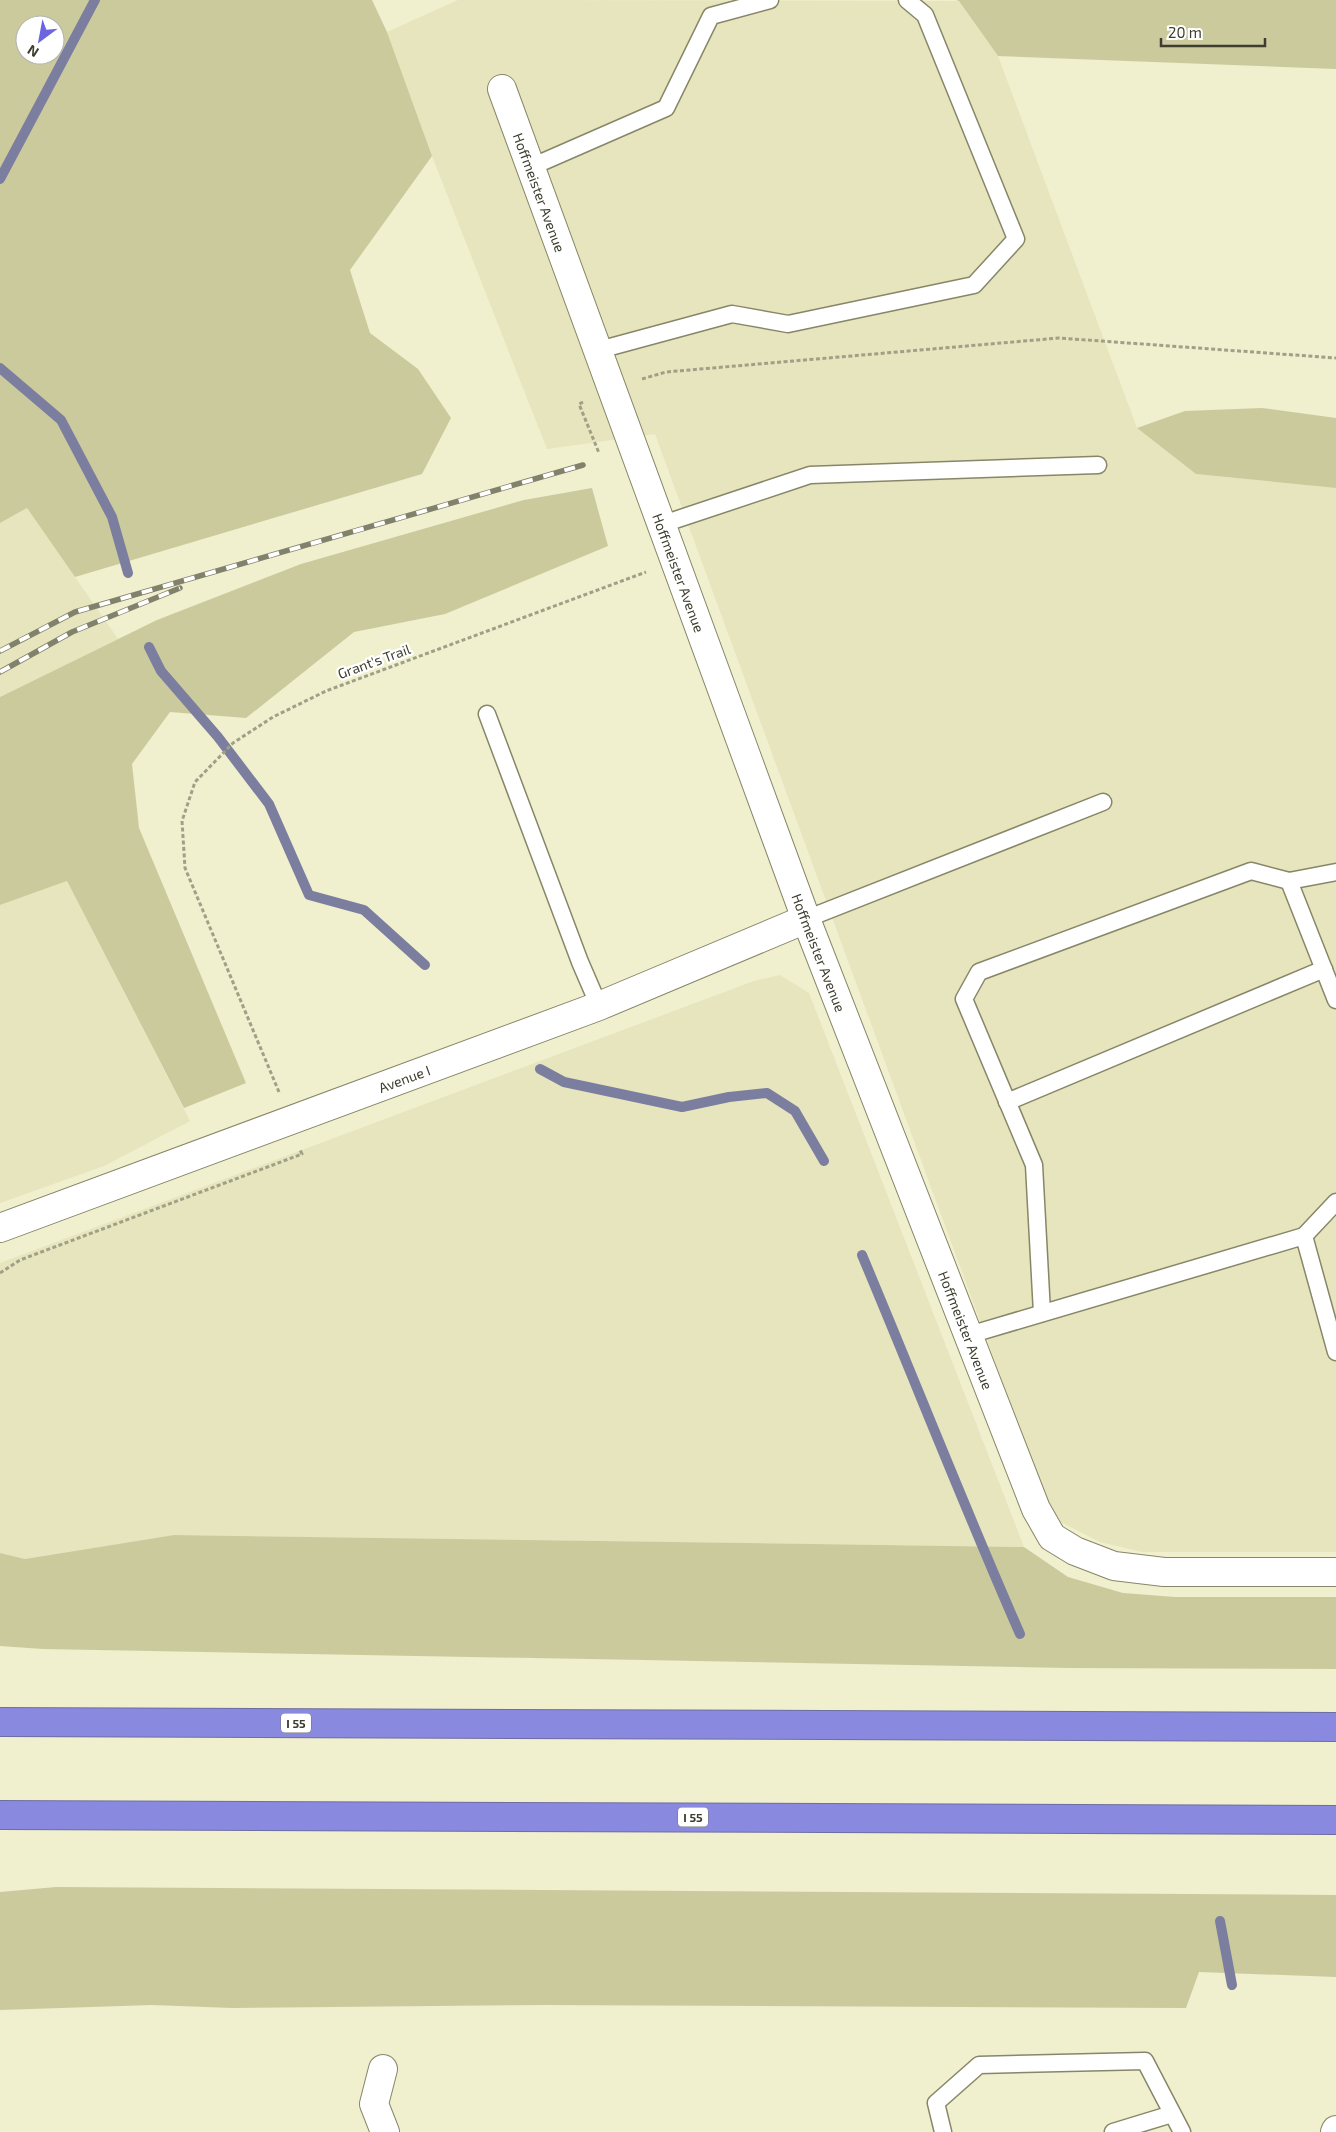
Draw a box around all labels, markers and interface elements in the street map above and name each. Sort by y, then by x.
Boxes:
north arrow [15,15,65,65]
scale bar [1161,15,1265,47]
text: 20 m [1168,23,1202,41]
text: N [24,42,42,61]
street label: Hoffmeister Avenue [510,130,569,254]
street label: Hoffmeister Avenue [650,511,709,635]
street label: Grant's Trail [335,640,413,682]
street label: Hoffmeister Avenue [789,891,850,1014]
street label: Avenue I [376,1061,432,1096]
street label: Hoffmeister Avenue [935,1268,997,1392]
road number: I 55 [281,1714,311,1732]
road number: I 55 [678,1808,708,1826]

